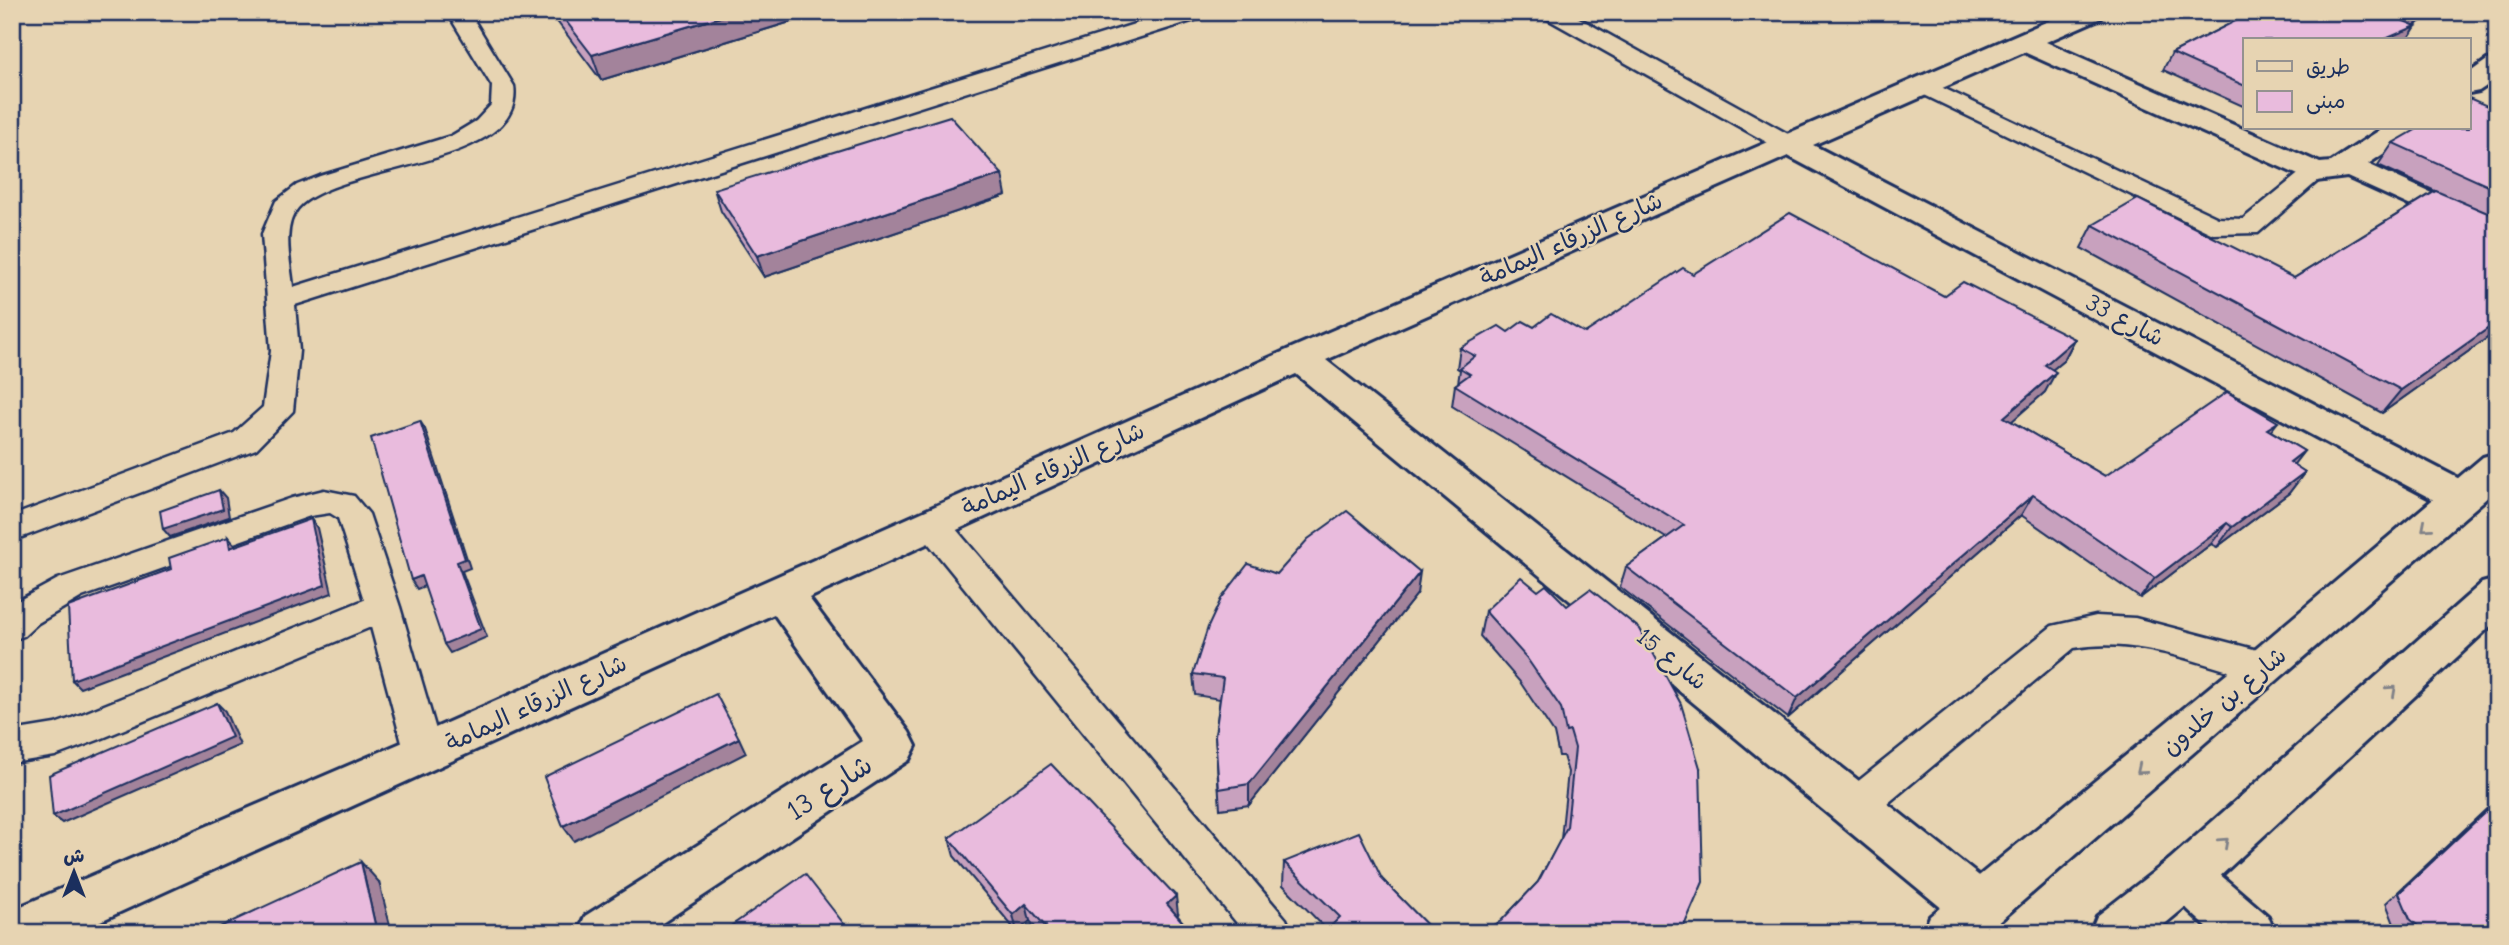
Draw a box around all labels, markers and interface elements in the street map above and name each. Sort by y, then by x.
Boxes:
legend [2243,38,2470,130]
text: طريق [2306,55,2350,79]
text: مبنى [2306,89,2345,115]
street label: شارع الزرقاء اليمامة [1475,186,1668,295]
street label: شارع 33 [2080,288,2169,355]
street label: شارع الزرقاء اليمامة [957,416,1150,525]
one-way arrow [2421,519,2434,531]
street label: شارع 15 [1629,622,1713,698]
street label: شارع بن خلدون [2156,641,2294,763]
street label: شارع الزرقاء اليمامة [441,649,632,760]
one-way arrow [2384,685,2397,698]
street label: شارع 13 [781,748,880,830]
one-way arrow [2137,762,2149,775]
north arrow [38,836,108,906]
one-way arrow [2215,838,2228,850]
text: ش [64,845,85,867]

